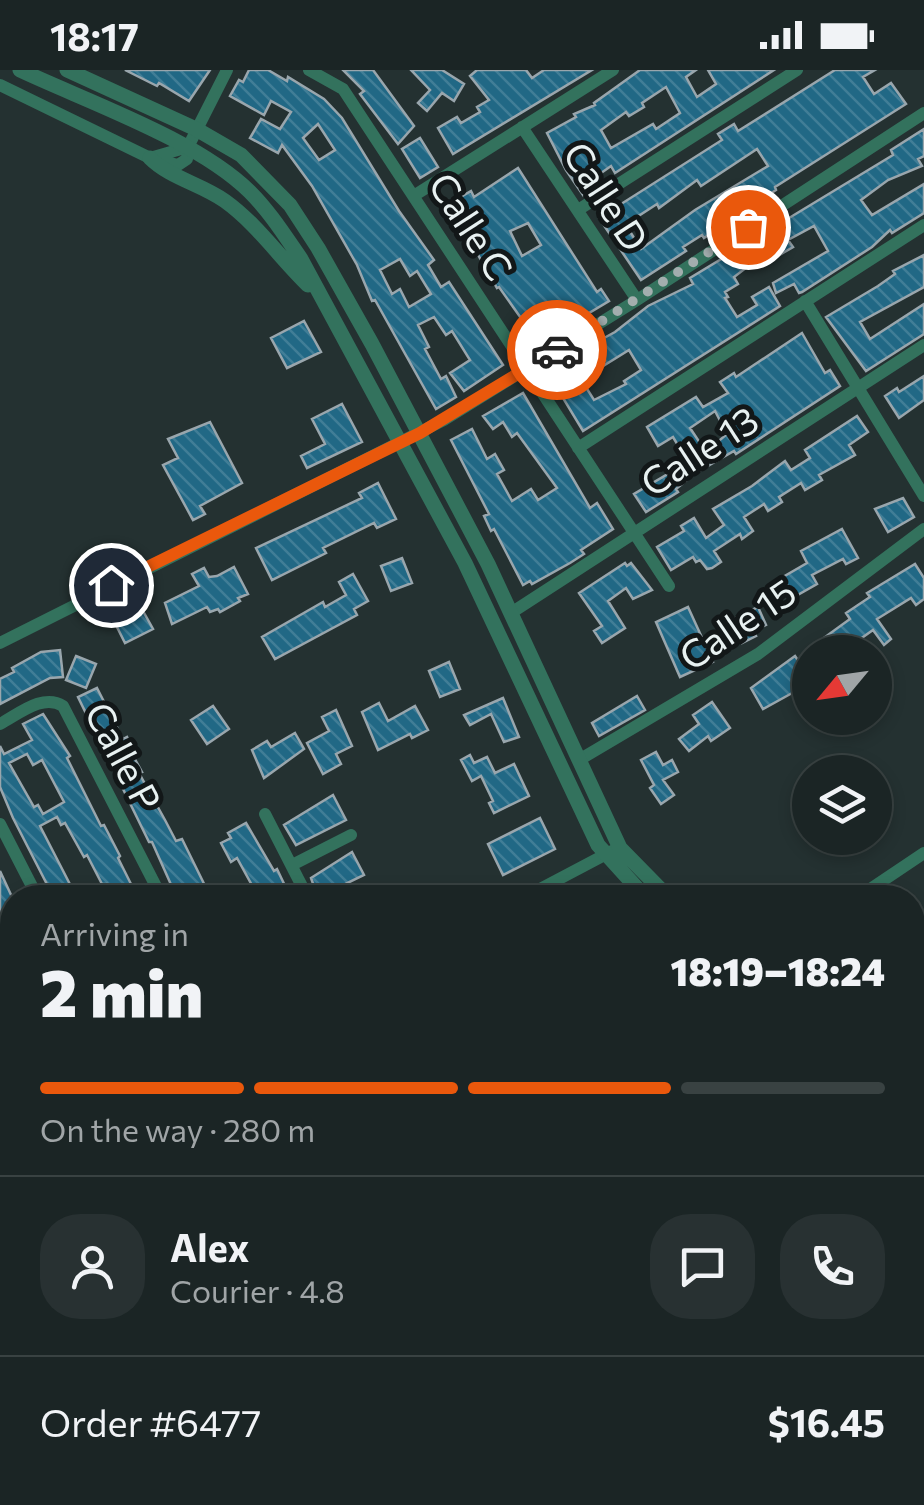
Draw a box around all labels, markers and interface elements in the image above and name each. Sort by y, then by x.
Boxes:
text: 18:17 [50,12,139,59]
street label: Calle D [555,132,660,259]
street label: Calle C [420,163,524,288]
pin [706,185,791,270]
icon: bag [721,200,776,255]
courier [507,300,607,400]
icon: car [530,323,585,378]
street label: Calle 13 [631,395,766,505]
pin [69,543,154,628]
icon: home [84,558,139,613]
street label: Calle 15 [669,567,804,679]
north arrow [792,635,892,735]
map controls [792,635,892,855]
street label: Calle P [76,693,172,818]
button: layers [792,755,892,855]
text: Arriving in [40,913,189,953]
text: 18:19–18:24 [670,947,885,994]
text: 2 min [40,951,203,1030]
text: On the way · 280 m [40,1109,315,1149]
button: person [40,1214,145,1319]
button: chat [650,1214,755,1319]
button: phone [780,1214,885,1319]
text: Alex [170,1223,249,1270]
text: Courier · 4.8 [170,1270,345,1310]
text: Order #6477 [40,1398,261,1445]
text: $16.45 [768,1398,885,1445]

